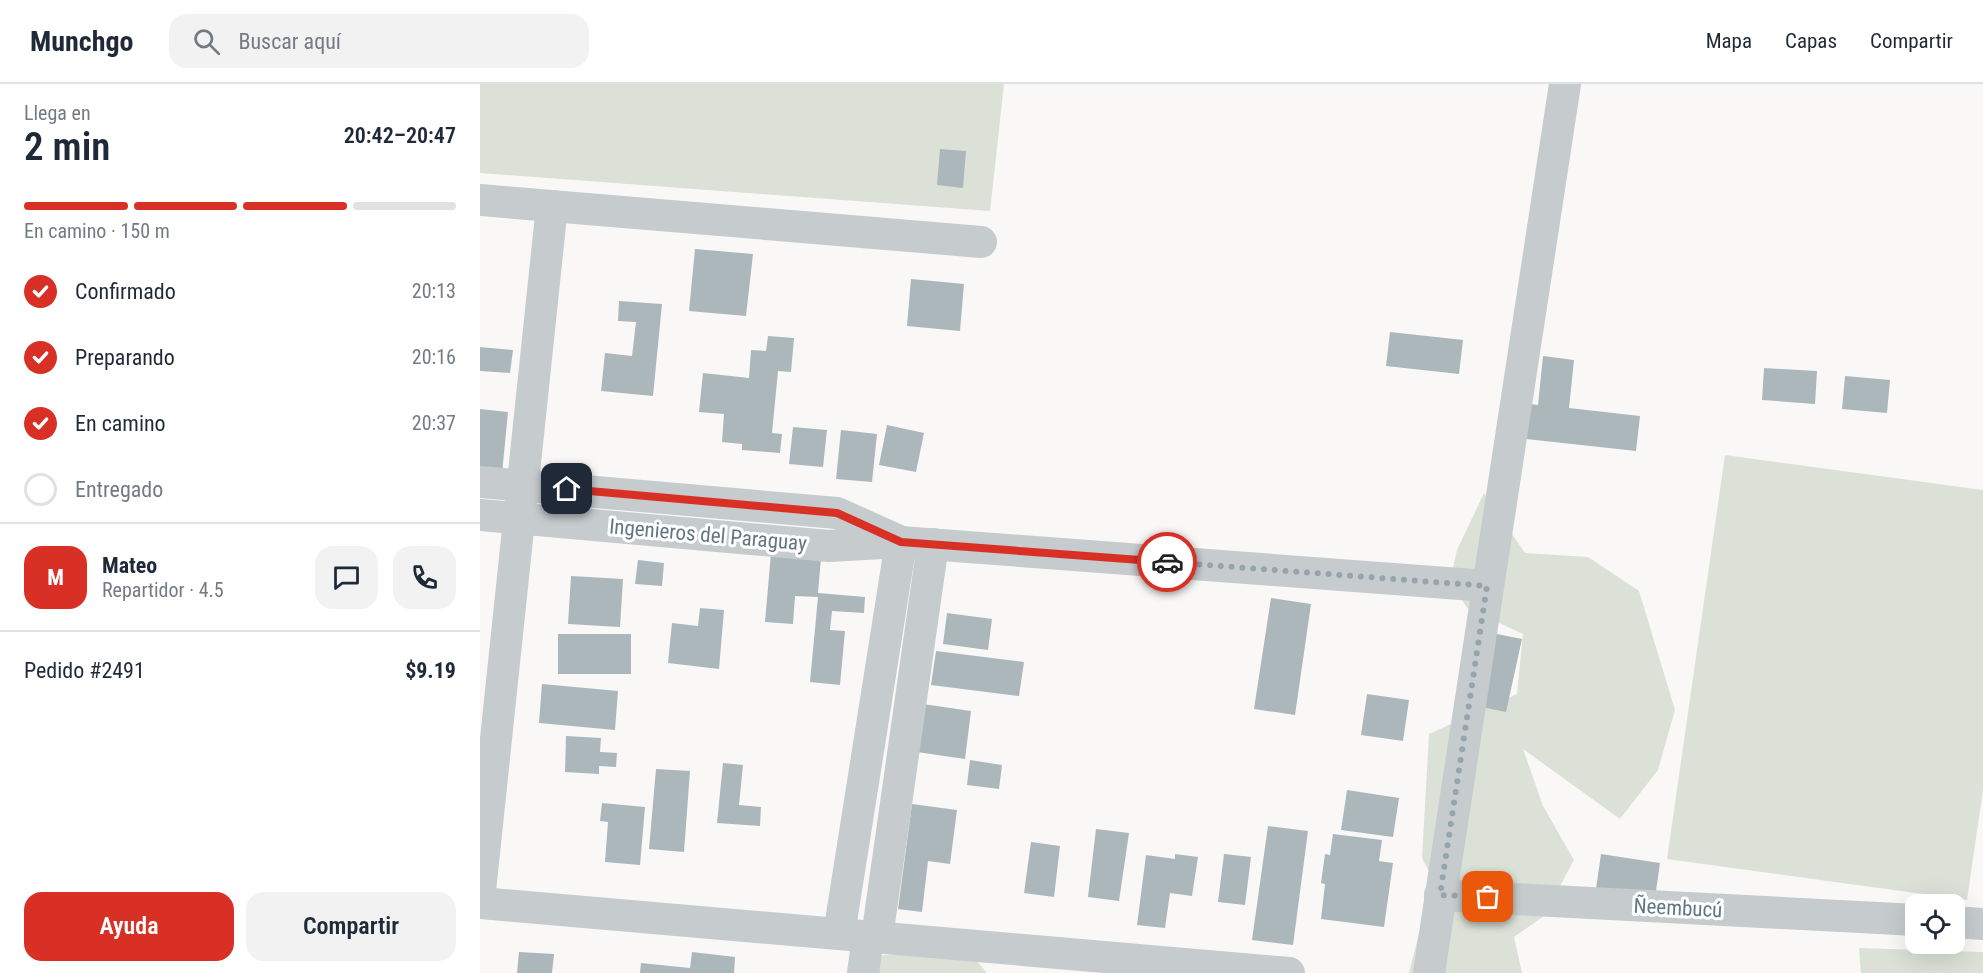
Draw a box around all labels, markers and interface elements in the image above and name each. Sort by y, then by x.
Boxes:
search box [169,14,589,68]
text: Munchgo [30,25,133,58]
icon: search [190,25,223,58]
text: Buscar aquí [238,29,341,54]
text: Mapa [1706,29,1752,53]
text: Capas [1785,29,1837,53]
text: Compartir [1870,29,1953,53]
text: Llega en [24,101,91,125]
text: 20:42–20:47 [344,123,456,148]
text: 2 min [24,124,110,170]
text: En camino · 150 m [24,219,170,243]
icon: check [24,275,57,308]
text: Confirmado [75,279,176,304]
text: 20:13 [412,279,456,303]
icon: check [24,341,57,374]
text: Preparando [75,345,175,370]
text: 20:16 [412,345,456,369]
icon: check [24,407,57,440]
text: En camino [75,411,166,436]
text: 20:37 [412,411,456,435]
pin [541,463,592,514]
icon: home [550,472,583,505]
text: Entregado [75,477,163,502]
street label: Ingenieros del Paraguay [608,514,808,556]
courier [1137,532,1197,592]
button: chat [315,546,378,609]
button: phone [393,546,456,609]
icon: car [1151,546,1184,579]
text: Mateo [102,553,157,578]
text: M [47,565,64,590]
text: Repartidor · 4.5 [102,578,224,602]
text: Pedido #2491 [24,658,145,683]
text: $9.19 [405,658,456,683]
pin [1462,871,1513,922]
icon: bag [1471,880,1504,913]
button: Ayuda [24,892,234,961]
button: Compartir [246,892,456,961]
street label: Ñeembucú [1633,894,1723,922]
map controls [1905,894,1965,954]
button: locate [1905,894,1965,954]

